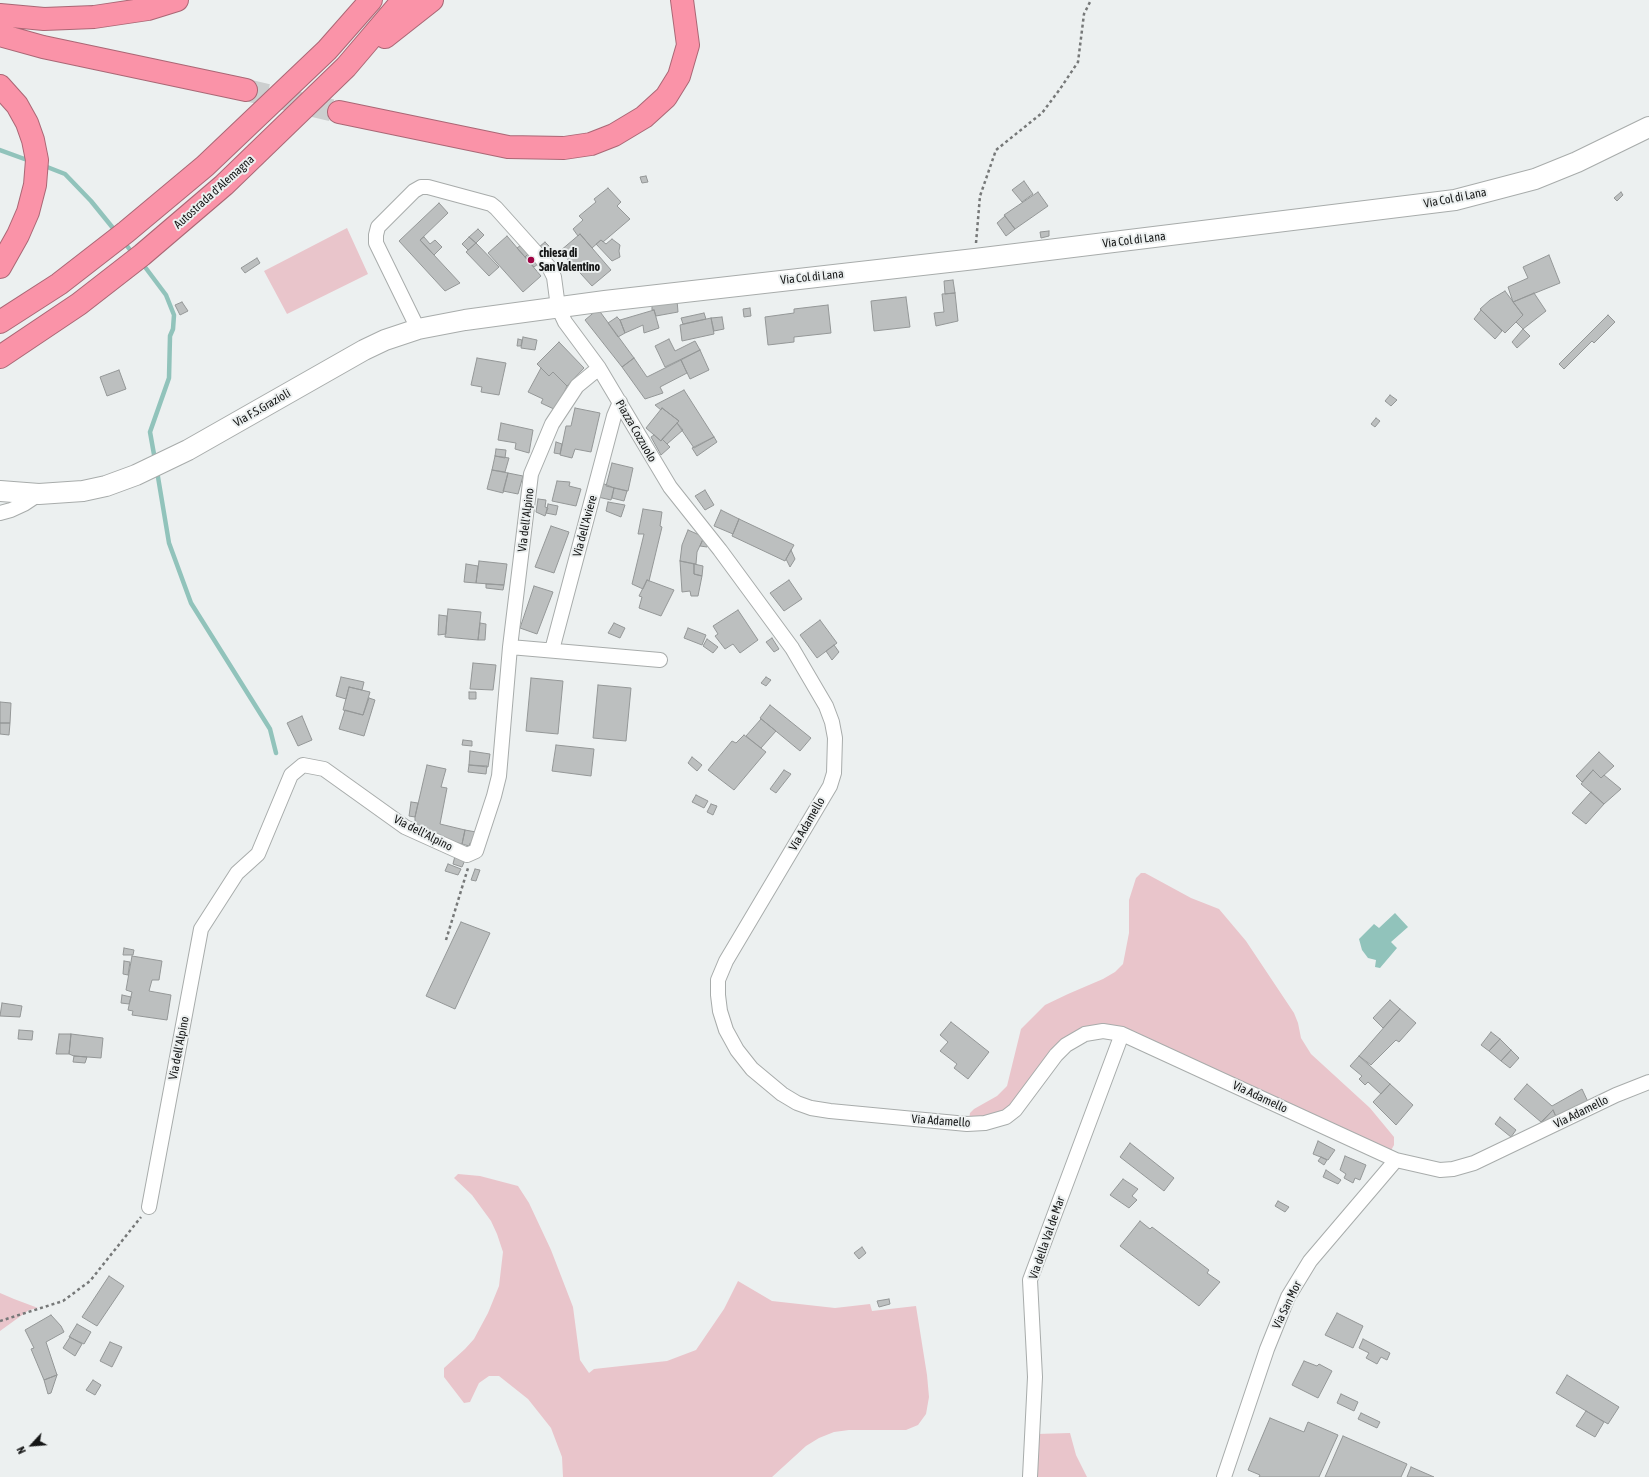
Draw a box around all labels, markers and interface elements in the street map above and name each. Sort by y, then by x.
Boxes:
street label: Autostrada d'Alemagna [171,152,257,232]
street label: Via Col di Lana [1422,185,1488,211]
street label: Via Col di Lana [1102,229,1166,251]
place label: chiesa di San Valentino [539,246,600,274]
marker: chiesa di San Valentino [526,255,536,265]
street label: Via Col di Lana [780,267,844,287]
street label: Via F.S.Grazioli [231,386,293,430]
street label: Piazza Cozzuolo [612,397,660,465]
street label: Via dell'Alpino [515,487,537,553]
street label: Via dell'Aviere [570,494,600,558]
street label: Via Adamello [786,795,828,853]
street label: Via dell'Alpino [391,812,455,854]
street label: Via dell'Alpino [166,1015,192,1081]
street label: Via Adamello [1230,1078,1290,1116]
street label: Via Adamello [1551,1093,1611,1131]
street label: Via Adamello [911,1112,971,1130]
street label: Via della Val de Mar [1026,1195,1068,1281]
street label: Via San Mor [1269,1279,1305,1331]
north arrow [12,1425,52,1465]
text: N [14,1445,28,1456]

